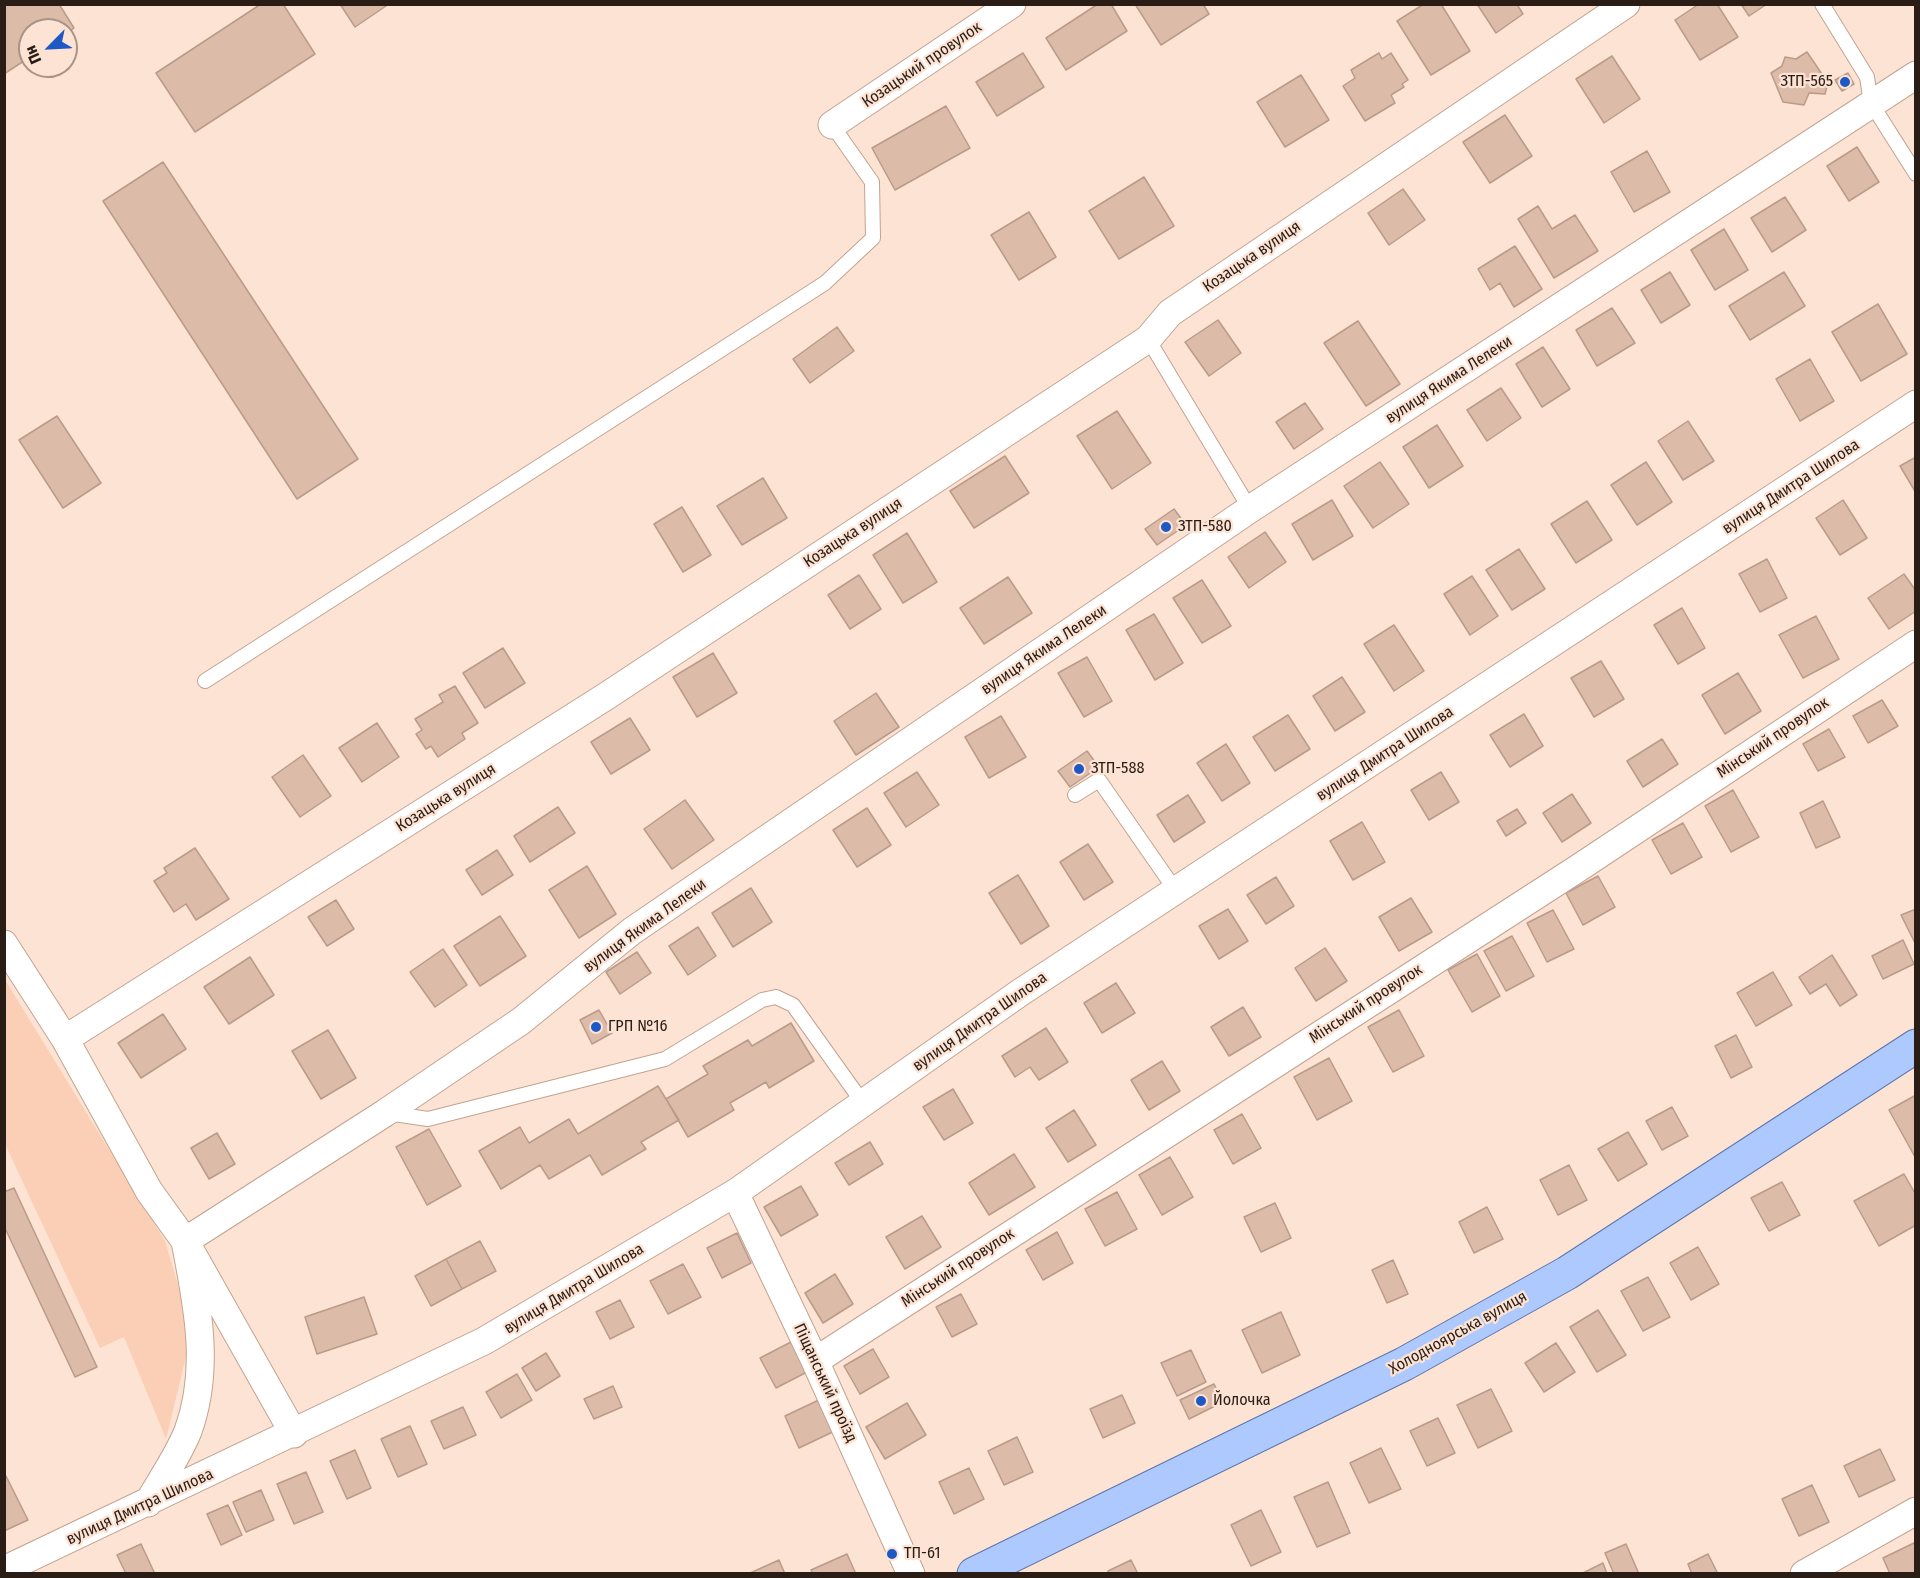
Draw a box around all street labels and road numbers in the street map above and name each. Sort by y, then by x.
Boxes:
street label: Козацький провулок [859,18,985,112]
street label: Козацька вулиця [1199,217,1305,297]
street label: вулиця Якима Лелеки [1382,332,1516,428]
street label: вулиця Дмитра Шилова [1719,435,1863,539]
street label: Козацька вулиця [800,494,906,572]
street label: вулиця Якима Лелеки [978,601,1110,699]
street label: Мінський провулок [1713,693,1833,783]
street label: вулиця Дмитра Шилова [1313,702,1457,806]
street label: Козацька вулиця [393,760,499,836]
street label: вулиця Якима Лелеки [580,875,710,977]
street label: Мінський провулок [1306,960,1426,1048]
street label: вулиця Дмитра Шилова [909,968,1051,1076]
street label: Мінський провулок [898,1224,1018,1312]
street label: вулиця Дмитра Шилова [501,1240,647,1338]
street label: Холодноярська вулиця [1386,1287,1530,1379]
street label: Піщанський проїзд [789,1321,861,1445]
street label: вулиця Дмитра Шилова [64,1465,216,1549]

